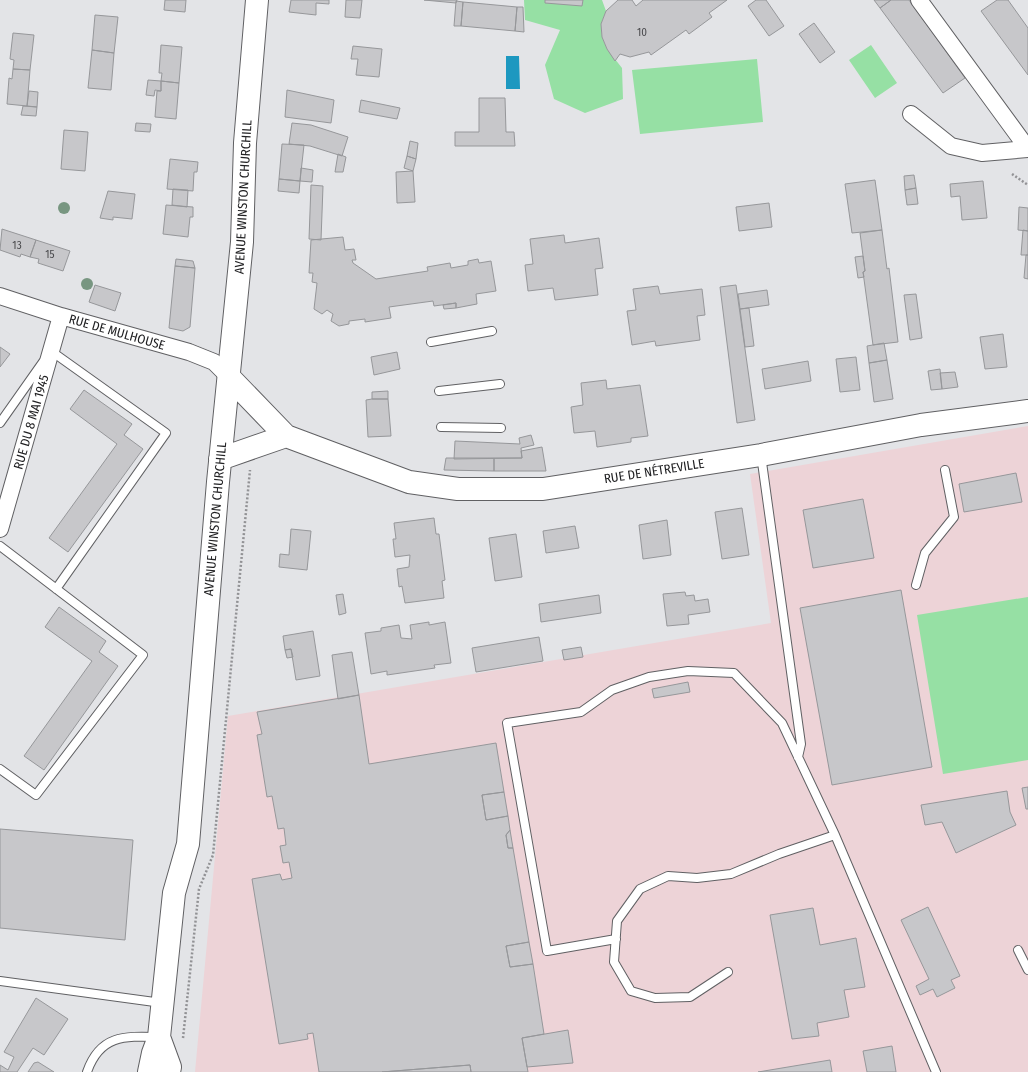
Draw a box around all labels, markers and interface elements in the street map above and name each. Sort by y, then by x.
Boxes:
house number: 10 [637,26,647,39]
street label: AVENUE WINSTON CHURCHILL [231,119,255,275]
house number: 13 [12,239,22,252]
house number: 15 [45,248,55,261]
street label: RUE DE MULHOUSE [67,311,167,353]
street label: RUE DU 8 MAI 1945 [10,373,52,471]
street label: AVENUE WINSTON CHURCHILL [201,441,229,597]
street label: RUE DE NÉTREVILLE [603,456,705,486]

